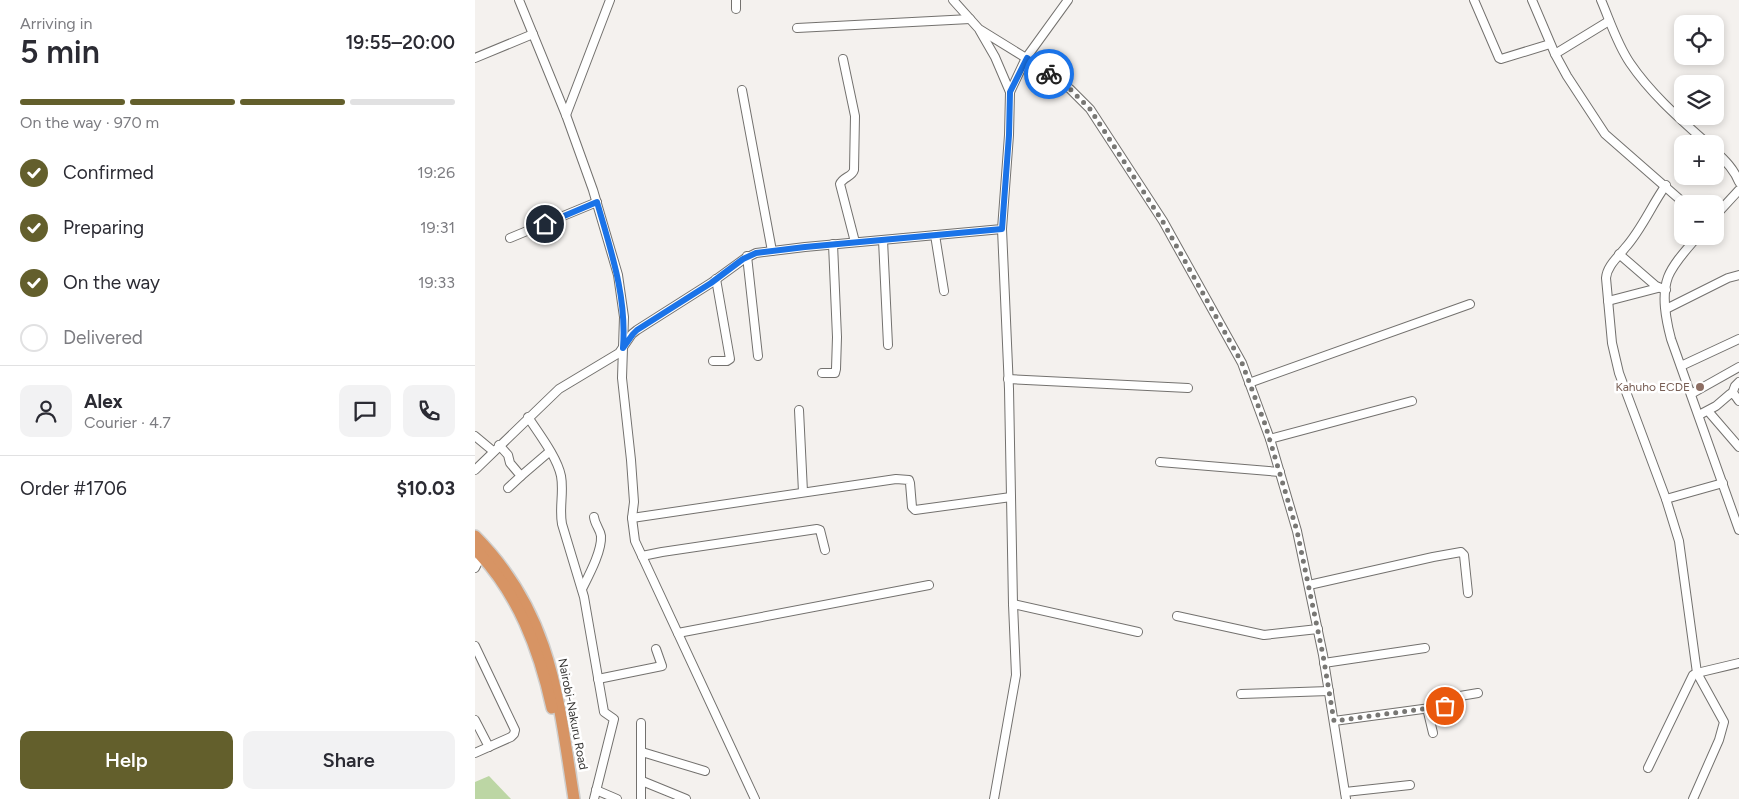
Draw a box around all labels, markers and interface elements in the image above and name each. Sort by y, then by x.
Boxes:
text: Arriving in [20,14,92,33]
map controls [1674,15,1724,245]
button: locate [1674,15,1724,65]
text: 19:55–20:00 [345,31,455,54]
text: 5 min [20,33,100,71]
courier [1024,49,1074,99]
icon: bike [1035,60,1063,88]
button: layers [1674,75,1724,125]
text: On the way · 970 m [20,113,159,132]
button: + [1674,135,1724,185]
icon: check [20,159,48,187]
text: Confirmed [63,161,154,184]
text: 19:26 [417,163,455,182]
button: − [1674,195,1724,245]
pin [524,203,566,245]
icon: home [531,210,559,238]
icon: check [20,214,48,242]
text: Preparing [63,216,144,239]
text: 19:31 [420,218,455,237]
icon: check [20,269,48,297]
text: On the way [63,271,160,294]
text: 19:33 [418,273,455,292]
text: Delivered [63,326,143,349]
place label: Kahuho ECDE [1616,380,1690,394]
marker: Kahuho ECDE [1694,381,1706,393]
button: person [20,385,72,437]
button: chat [339,385,391,437]
button: phone [403,385,455,437]
text: Alex [84,390,123,413]
text: Courier · 4.7 [84,413,171,432]
text: Order #1706 [20,477,127,500]
text: $10.03 [397,477,455,500]
street label: Nairobi-Nakuru Road [555,657,591,771]
pin [1424,685,1466,727]
icon: bag [1431,692,1459,720]
button: Help [20,731,233,789]
button: Share [243,731,455,789]

